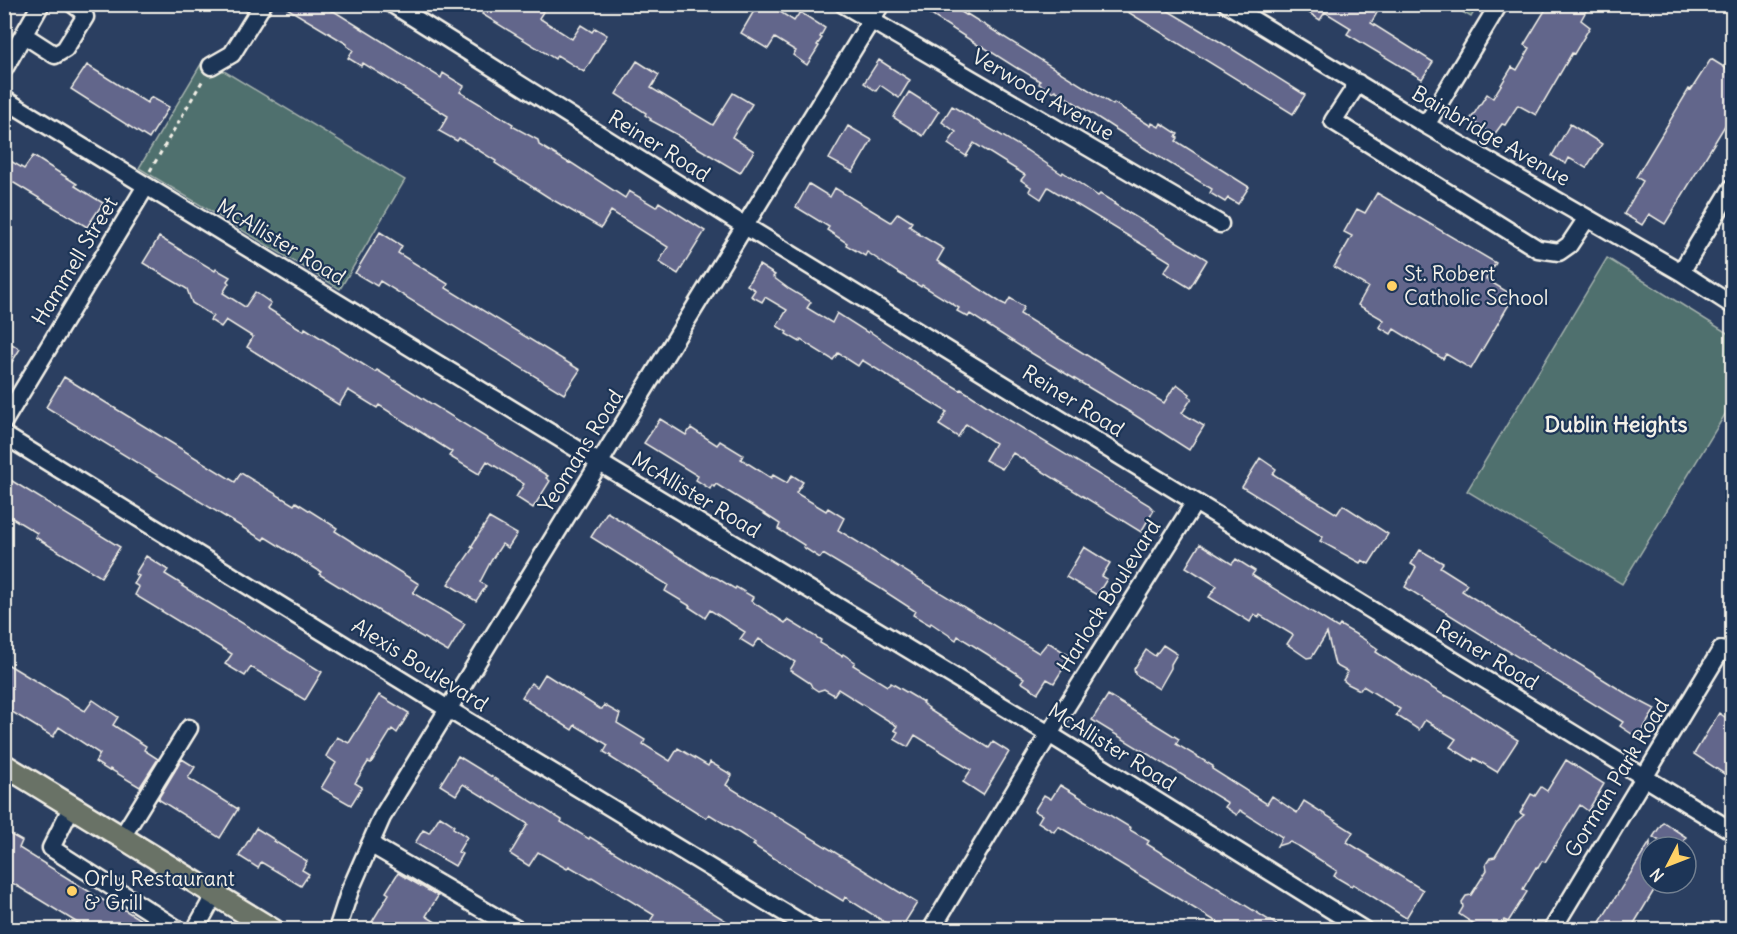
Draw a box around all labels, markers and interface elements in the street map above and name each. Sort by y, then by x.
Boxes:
street label: Verwood Avenue [967,43,1119,146]
street label: Bainbridge Avenue [1407,79,1575,192]
street label: Reiner Road [603,104,715,188]
street label: Hammell Street [25,191,124,330]
street label: McAllister Road [212,192,351,291]
place label: St. Robert Catholic School [1404,260,1549,311]
marker: St. Robert Catholic School [1385,279,1399,293]
street label: Reiner Road [1017,359,1129,443]
street label: Yeomans Road [532,384,629,517]
district label: Dublin Heights [1544,410,1688,438]
street label: McAllister Road [627,445,766,544]
street label: Harlock Boulevard [1051,514,1166,677]
street label: Alexis Boulevard [347,612,493,717]
street label: Reiner Road [1431,613,1544,696]
street label: Gorman Park Road [1558,693,1675,862]
street label: McAllister Road [1043,697,1181,797]
north arrow [1638,835,1698,895]
text: N [1646,864,1668,886]
place label: Orly Restaurant & Grill [84,865,235,916]
marker: Orly Restaurant & Grill [65,884,79,898]

